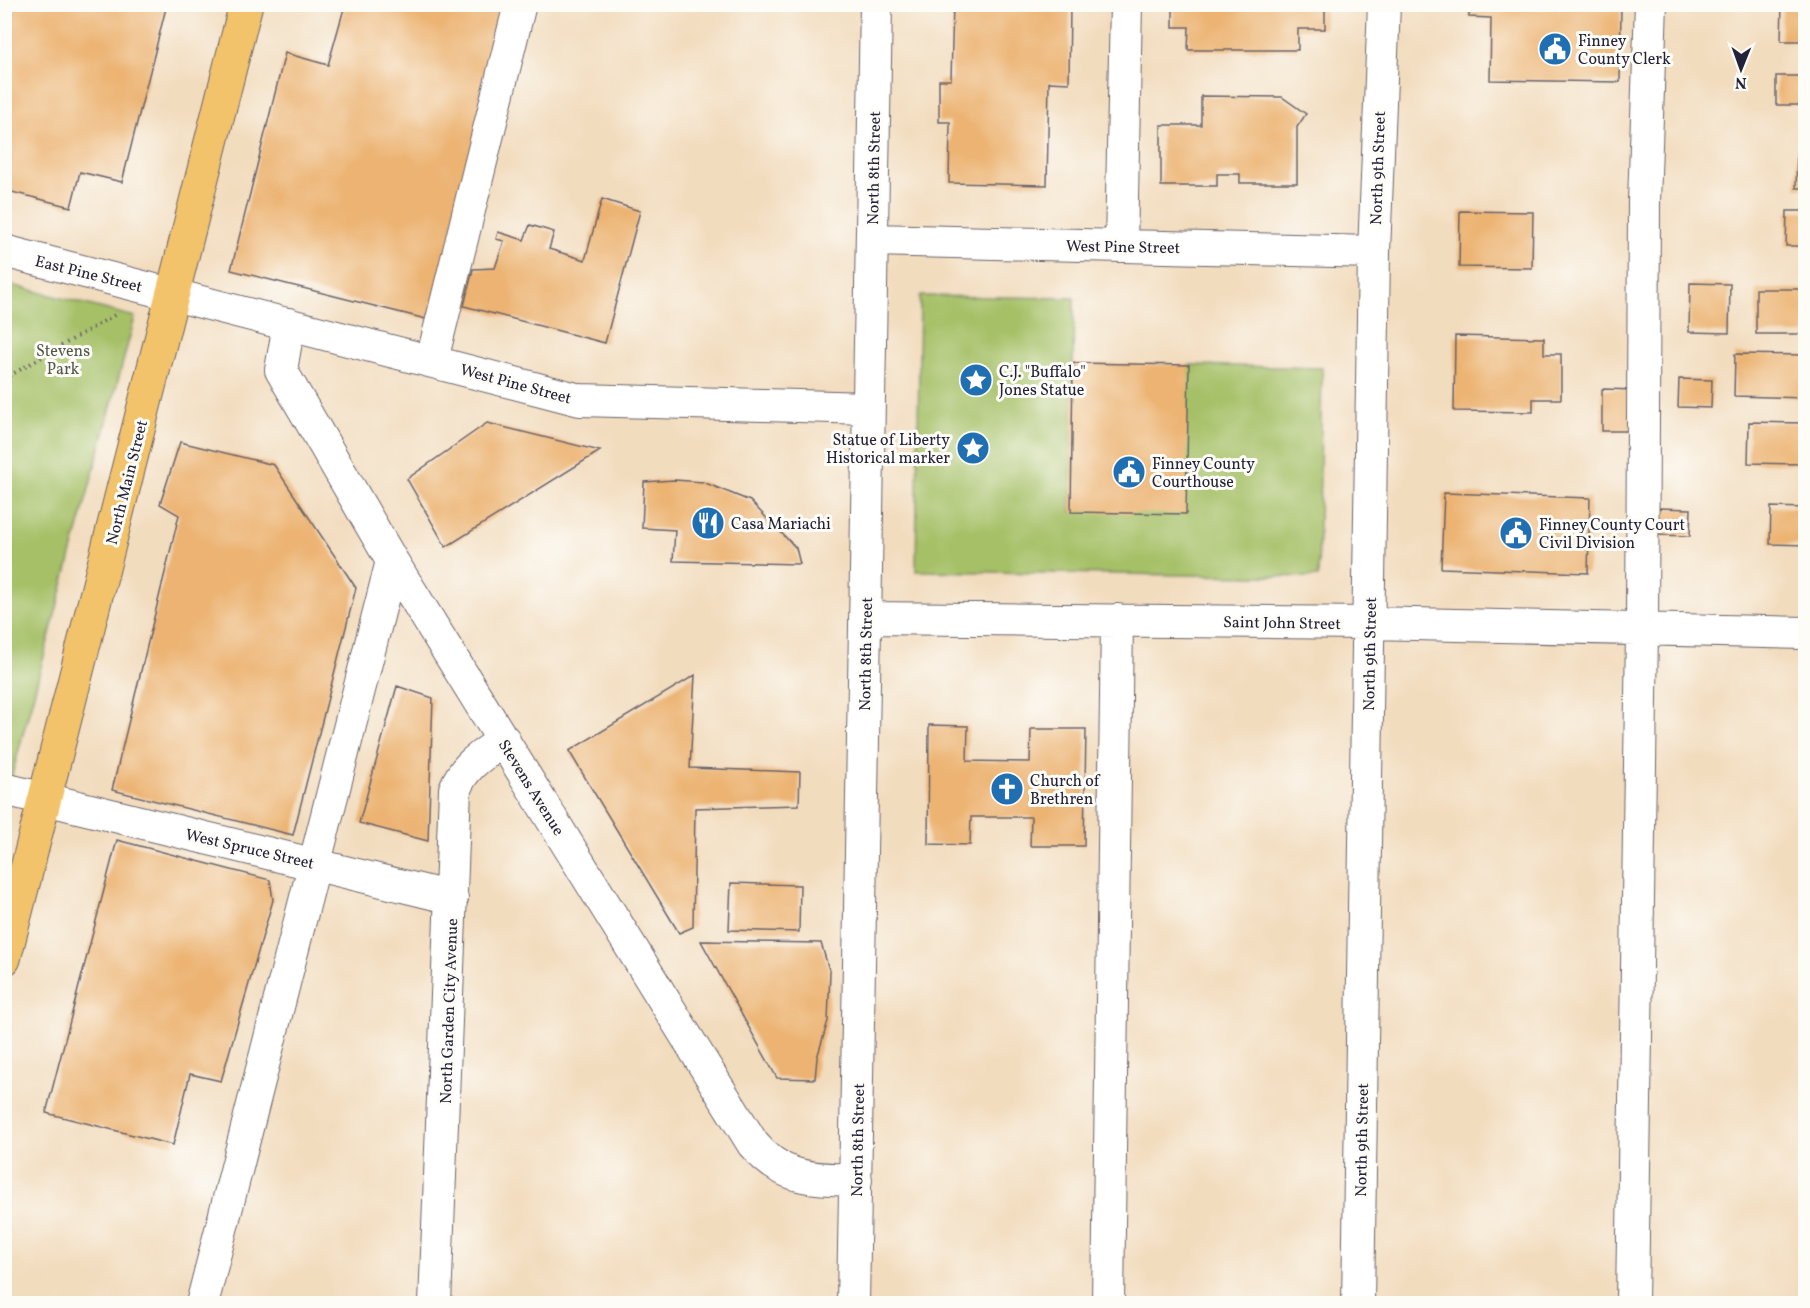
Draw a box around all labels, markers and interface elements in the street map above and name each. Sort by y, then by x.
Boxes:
public building icon: Finney County Clerk [1537,31,1573,67]
place label: Finney County Clerk [1578,31,1671,71]
north arrow [1711,39,1771,99]
text: N [1734,71,1747,93]
street label: North 9th Street [1366,110,1392,225]
street label: North 8th Street [863,111,887,225]
street label: West Pine Street [1066,236,1181,260]
street label: East Pine Street [33,251,145,299]
park label: Stevens Park [36,341,90,381]
street label: West Pine Street [457,360,574,410]
place icon: C.J. "Buffalo" Jones Statue [958,362,994,398]
place label: C.J. "Buffalo" Jones Statue [999,362,1086,402]
street label: North Main Street [102,417,154,547]
place label: Statue of Liberty Historical marker [826,430,950,470]
place icon: Statue of Liberty Historical marker [955,430,991,466]
public building icon: Finney County Courthouse [1111,454,1147,490]
place label: Finney County Courthouse [1152,454,1255,494]
restaurant icon: Casa Mariachi [690,505,726,541]
place label: Casa Mariachi [731,514,831,536]
public building icon: Finney County Court Civil Division [1498,515,1534,551]
place label: Finney County Court Civil Division [1539,515,1685,555]
street label: North 9th Street [1359,596,1383,711]
street label: North 8th Street [855,597,879,711]
street label: Saint John Street [1223,612,1341,636]
street label: Stevens Avenue [492,736,569,840]
church icon: Church of Brethren [989,771,1025,807]
place label: Church of Brethren [1030,771,1101,811]
street label: West Spruce Street [183,824,317,876]
street label: North Garden City Avenue [436,918,464,1104]
street label: North 9th Street [1351,1082,1375,1197]
street label: North 8th Street [847,1083,871,1197]

